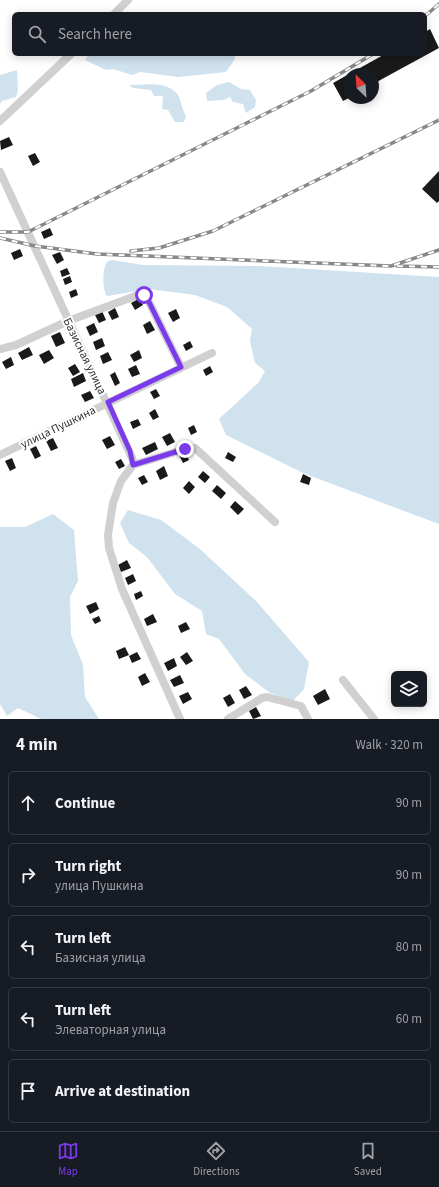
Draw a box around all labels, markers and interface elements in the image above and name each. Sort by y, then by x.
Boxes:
search box [12,12,427,56]
icon: search [26,23,48,45]
text: Search here [58,24,132,45]
north arrow [343,68,379,104]
route start [135,286,153,304]
street label: Базисная улица [59,315,111,397]
street label: улица Пушкина [18,402,99,453]
route end [176,440,194,458]
map controls [391,671,427,707]
button: layers [391,671,427,707]
text: 4 min [16,733,57,757]
text: Walk · 320 m [355,736,423,754]
icon: ahead [17,792,39,814]
text: Continue [55,793,115,814]
text: 90 m [396,794,422,812]
text: Turn right [55,856,121,877]
icon: right [17,864,39,886]
text: 90 m [396,866,422,884]
text: улица Пушкина [55,877,144,895]
text: Turn left [55,928,111,949]
icon: left [17,936,39,958]
text: 80 m [396,938,422,956]
text: Базисная улица [55,949,146,967]
text: Turn left [55,1000,111,1021]
icon: left [17,1008,39,1030]
text: 60 m [396,1010,422,1028]
text: Элеваторная улица [55,1021,166,1039]
icon: arrive [17,1080,39,1102]
text: Arrive at destination [55,1081,190,1102]
tab: Map [57,1140,79,1179]
tab: Directions [193,1140,240,1179]
tab: Saved [354,1140,382,1179]

